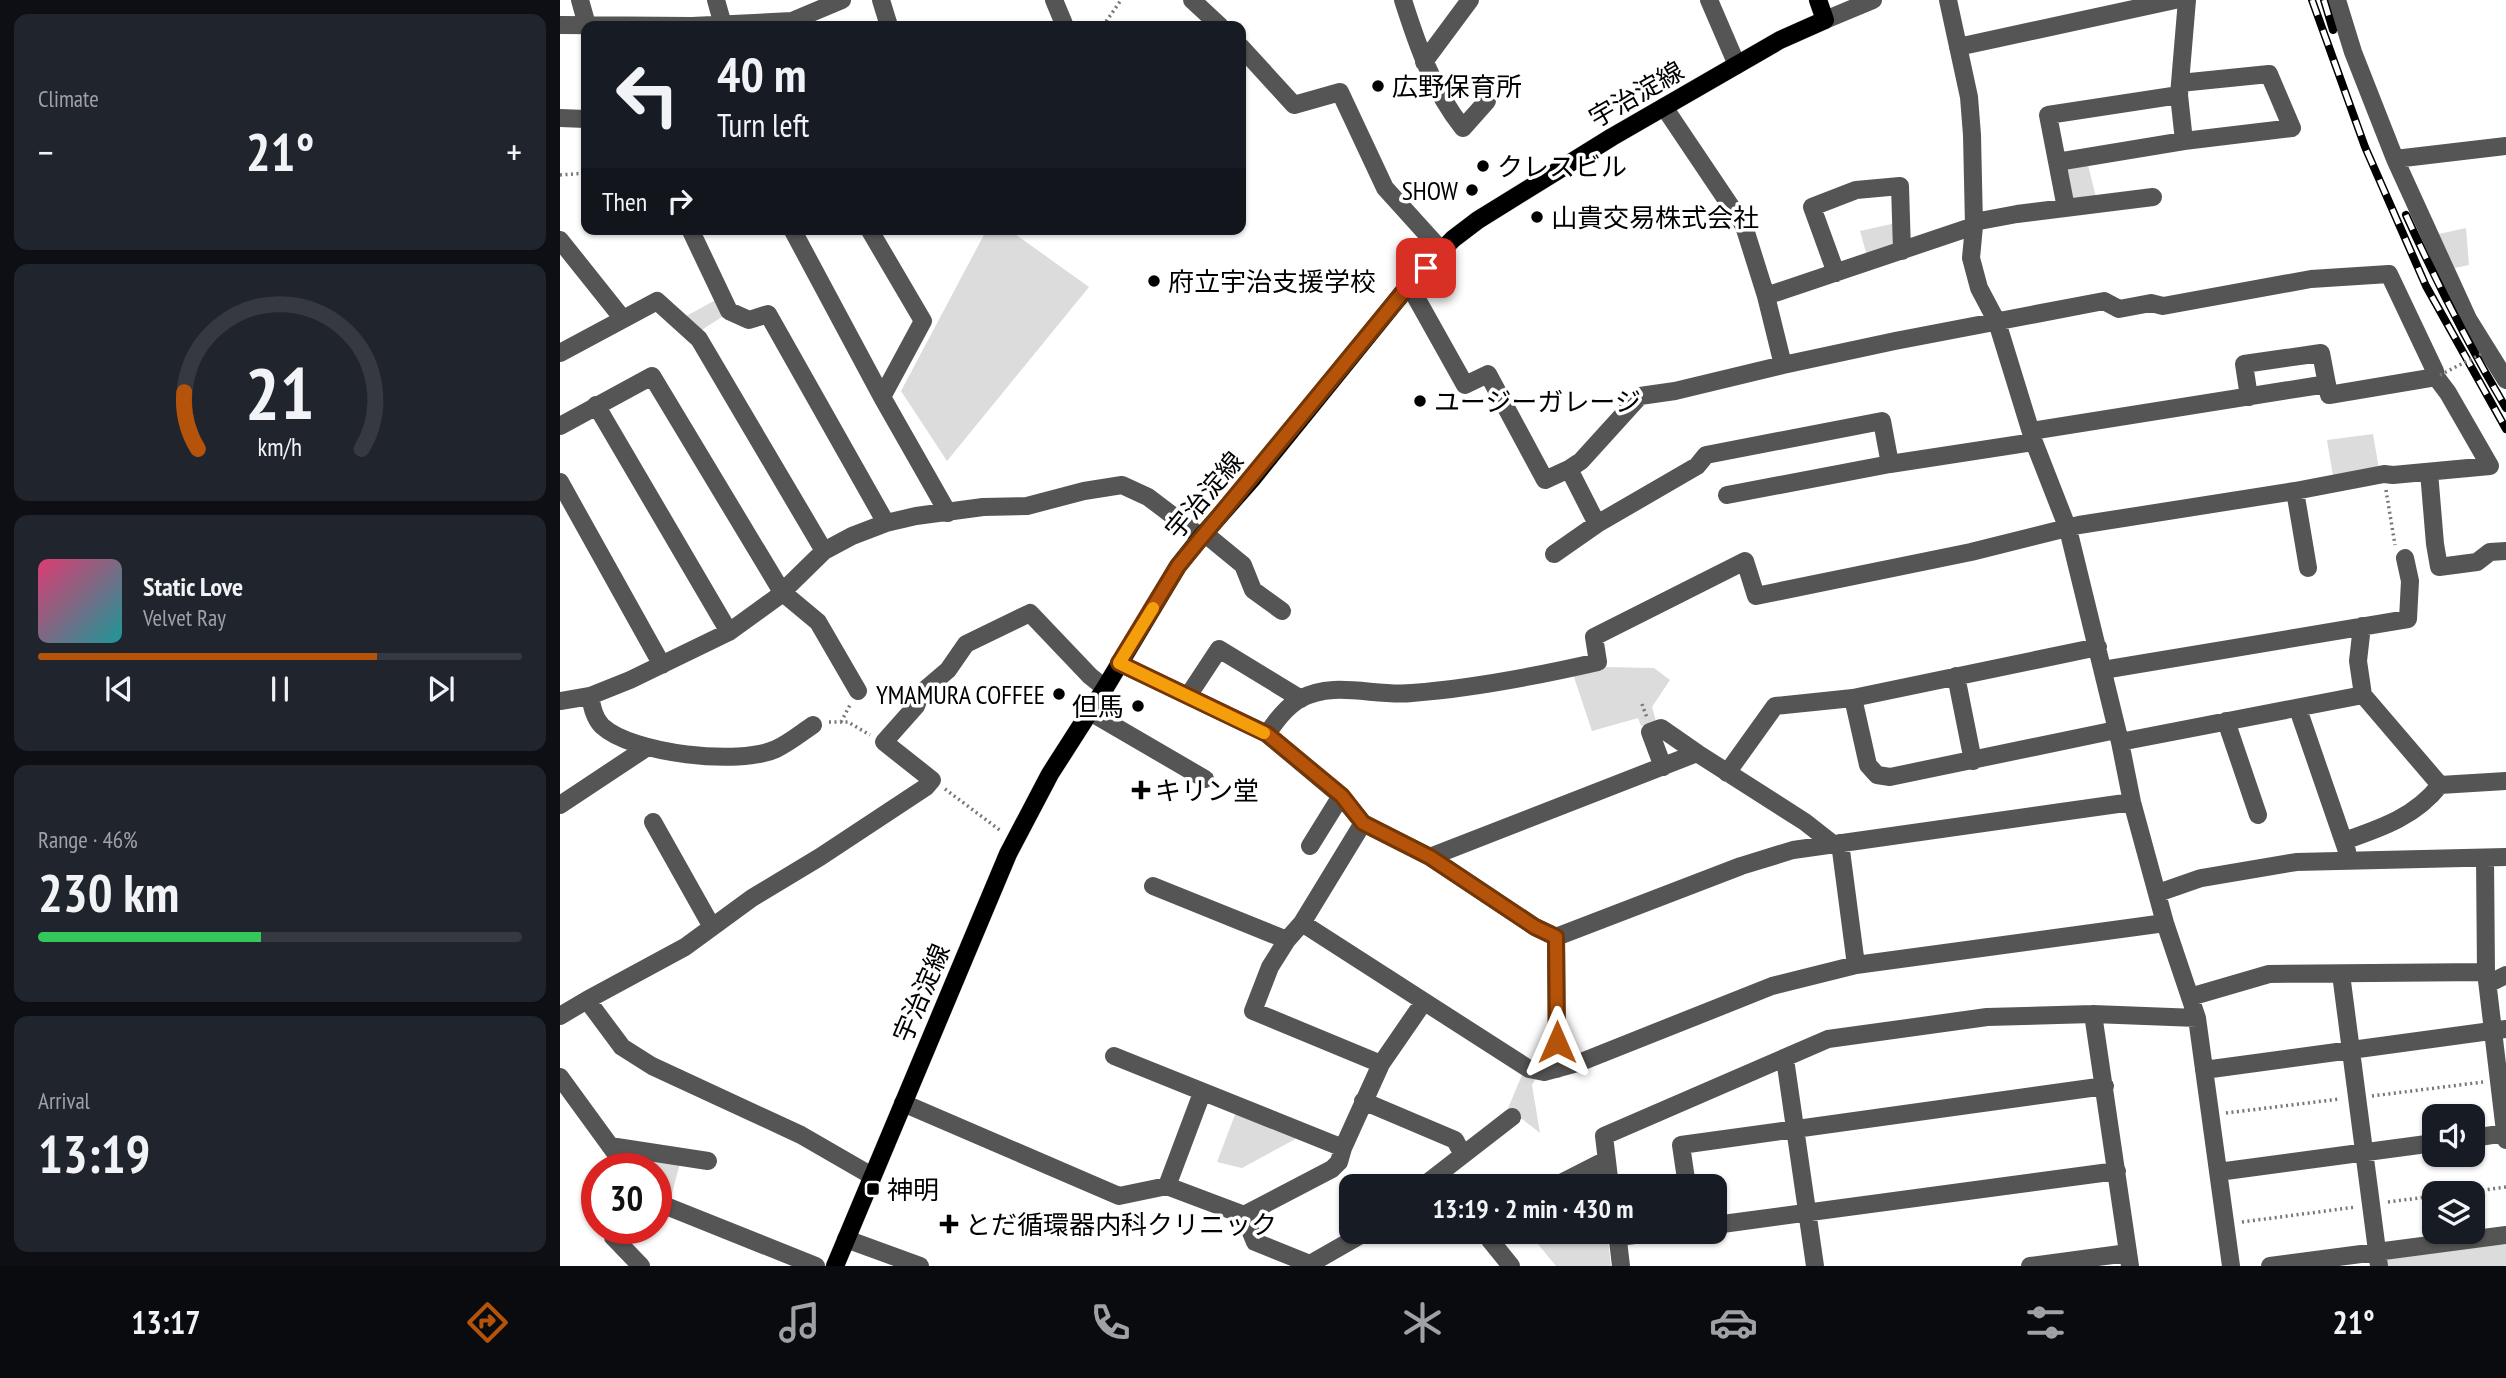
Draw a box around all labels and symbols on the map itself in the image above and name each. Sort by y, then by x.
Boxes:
street label: 宇治淀線 [1583,54,1689,134]
place label: 広野保育所 [1392,70,1522,103]
marker: 広野保育所 [1370,78,1386,94]
place label: クレスビル [1497,150,1627,183]
marker: クレスビル [1475,158,1491,174]
place label: SHOW [1402,174,1459,207]
marker: SHOW [1464,182,1480,198]
place label: 山貴交易株式会社 [1551,201,1759,234]
marker: 山貴交易株式会社 [1529,209,1545,225]
pin [1396,238,1456,298]
place label: 府立宇治支援学校 [1168,265,1376,298]
marker: 府立宇治支援学校 [1146,273,1162,289]
place label: ユージーガレージ [1434,385,1641,418]
marker: ユージーガレージ [1412,393,1428,409]
street label: 宇治淀線 [1158,445,1250,545]
place label: YMAMURA COFFEE [876,678,1045,711]
marker: YMAMURA COFFEE [1051,686,1067,702]
place label: 但馬 [1072,690,1124,723]
marker: 但馬 [1130,698,1146,714]
place label: キリン堂 [1155,774,1259,807]
marker: キリン堂 [1133,782,1149,798]
street label: 宇治淀線 [885,939,957,1047]
position arrow [1520,1005,1594,1079]
speed limit sign: 30 [581,1153,672,1244]
place label: 神明 [887,1173,939,1206]
marker: 神明 [865,1181,881,1197]
place label: とだ循環器内科クリニック [965,1208,1277,1241]
marker: とだ循環器内科クリニック [939,1214,959,1234]

